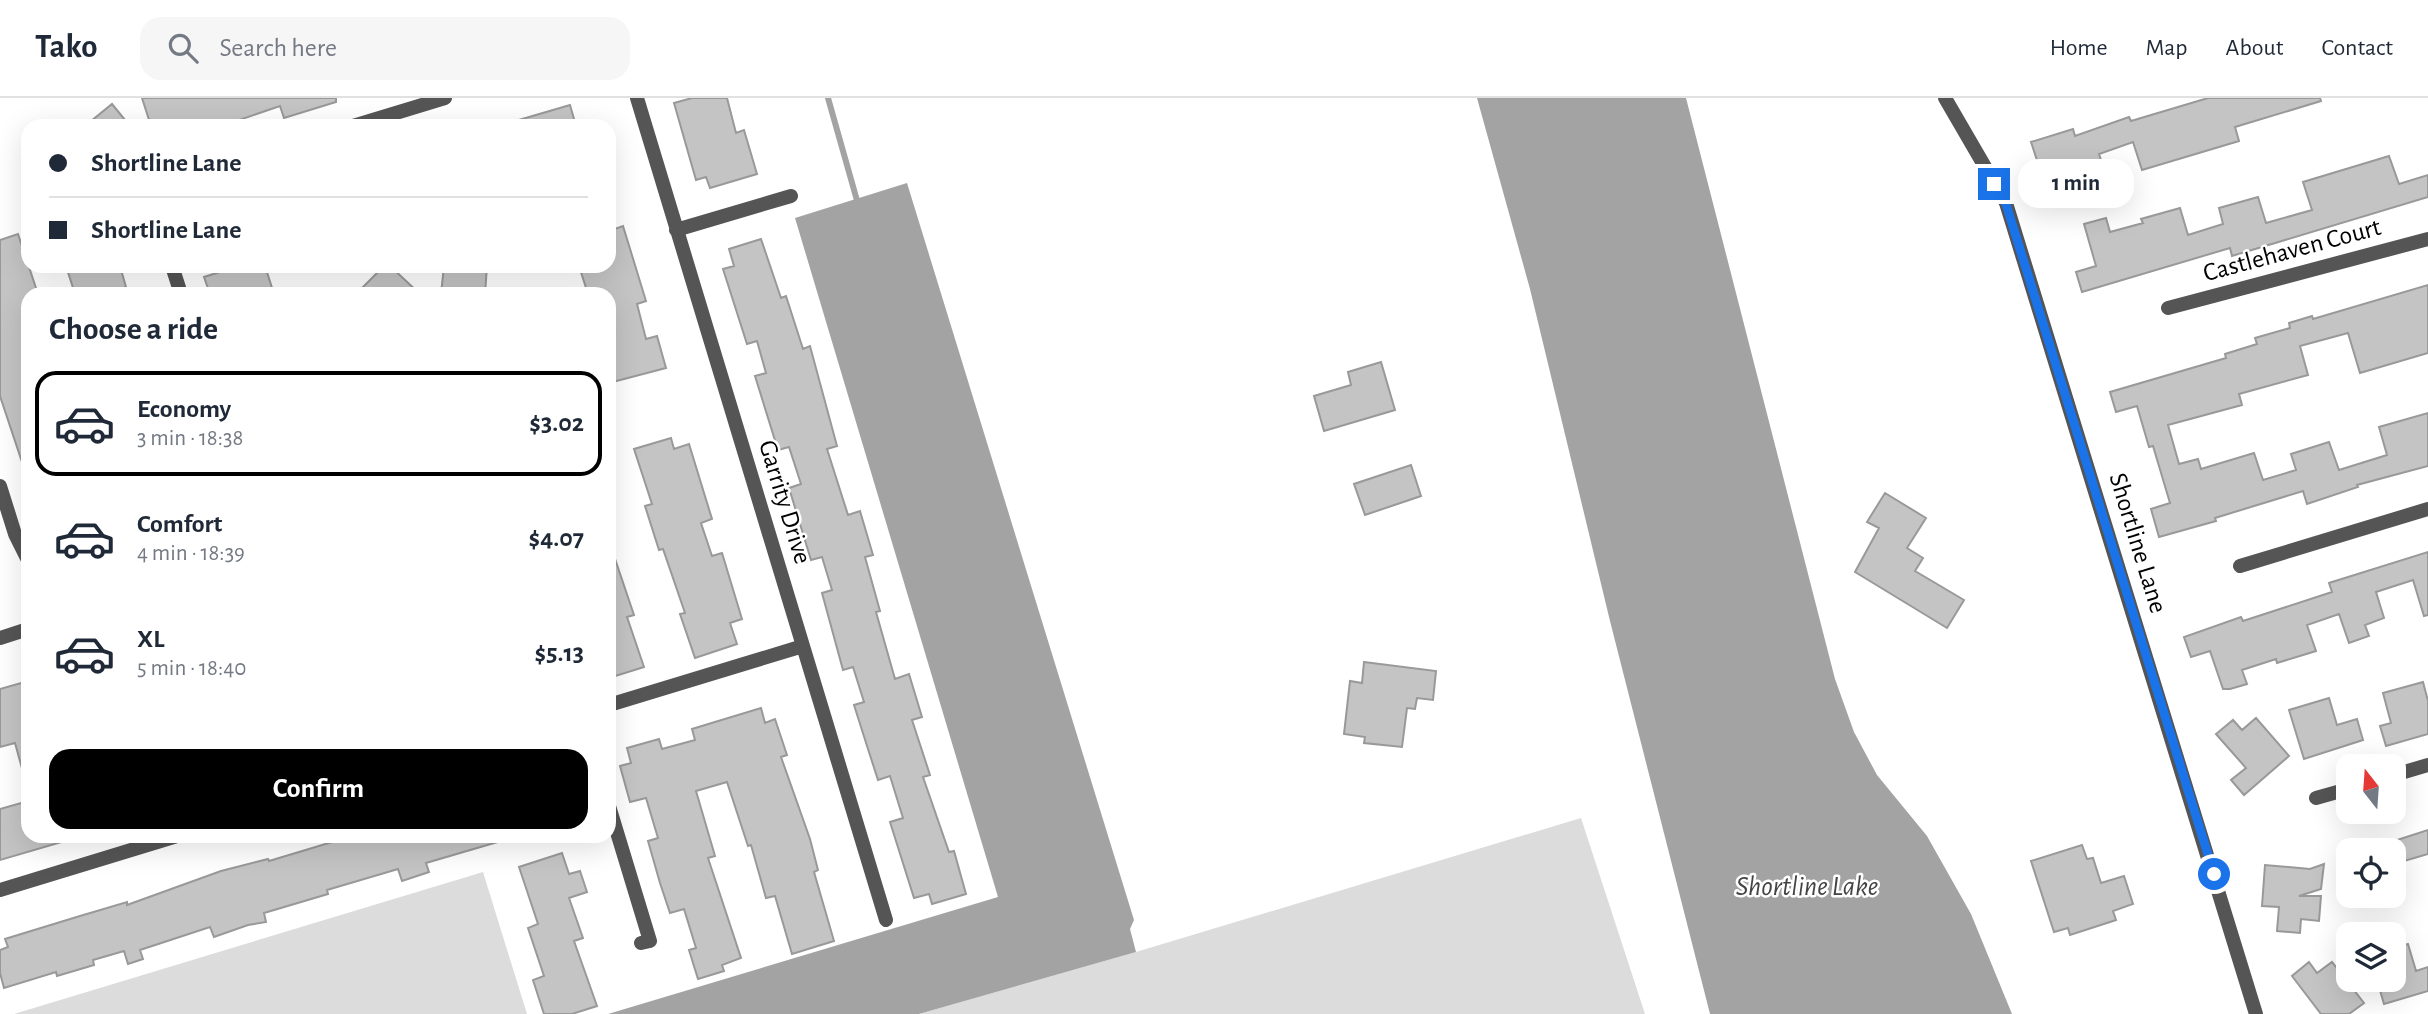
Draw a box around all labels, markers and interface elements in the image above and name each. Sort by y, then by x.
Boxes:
search box [140,17,630,80]
icon: search [164,29,202,67]
text: Tako [35,31,98,64]
text: Search here [220,35,337,61]
text: Home [2050,36,2108,60]
text: Map [2146,36,2188,60]
text: About [2226,36,2283,60]
text: Contact [2321,36,2393,60]
text: Shortline Lane [91,150,242,176]
callout: 1 min [2018,160,2134,208]
route end [1978,168,2010,200]
text: 1 min [2052,172,2100,195]
street label: Castlehaven Court [2200,214,2384,286]
text: Shortline Lane [91,217,242,243]
text: Choose a ride [49,313,218,345]
icon: car [53,392,116,455]
text: Economy [137,396,231,422]
text: $3.02 [529,410,584,436]
text: 3 min · 18:38 [137,427,243,450]
street label: Garrity Drive [754,437,816,567]
street label: Shortline Lane [2104,470,2172,616]
icon: car [53,507,116,570]
text: Comfort [137,511,222,537]
text: $4.07 [528,525,584,551]
text: 4 min · 18:39 [137,542,245,565]
icon: car [53,622,116,685]
text: XL [137,626,164,652]
text: $5.13 [535,640,584,666]
text: 5 min · 18:40 [137,657,246,680]
button: Confirm [49,749,588,829]
north arrow [2336,754,2406,824]
map controls [2336,754,2406,992]
button: locate [2336,838,2406,908]
route start [2198,858,2230,890]
water label: Shortline Lake [1736,873,1878,901]
button: layers [2336,922,2406,992]

